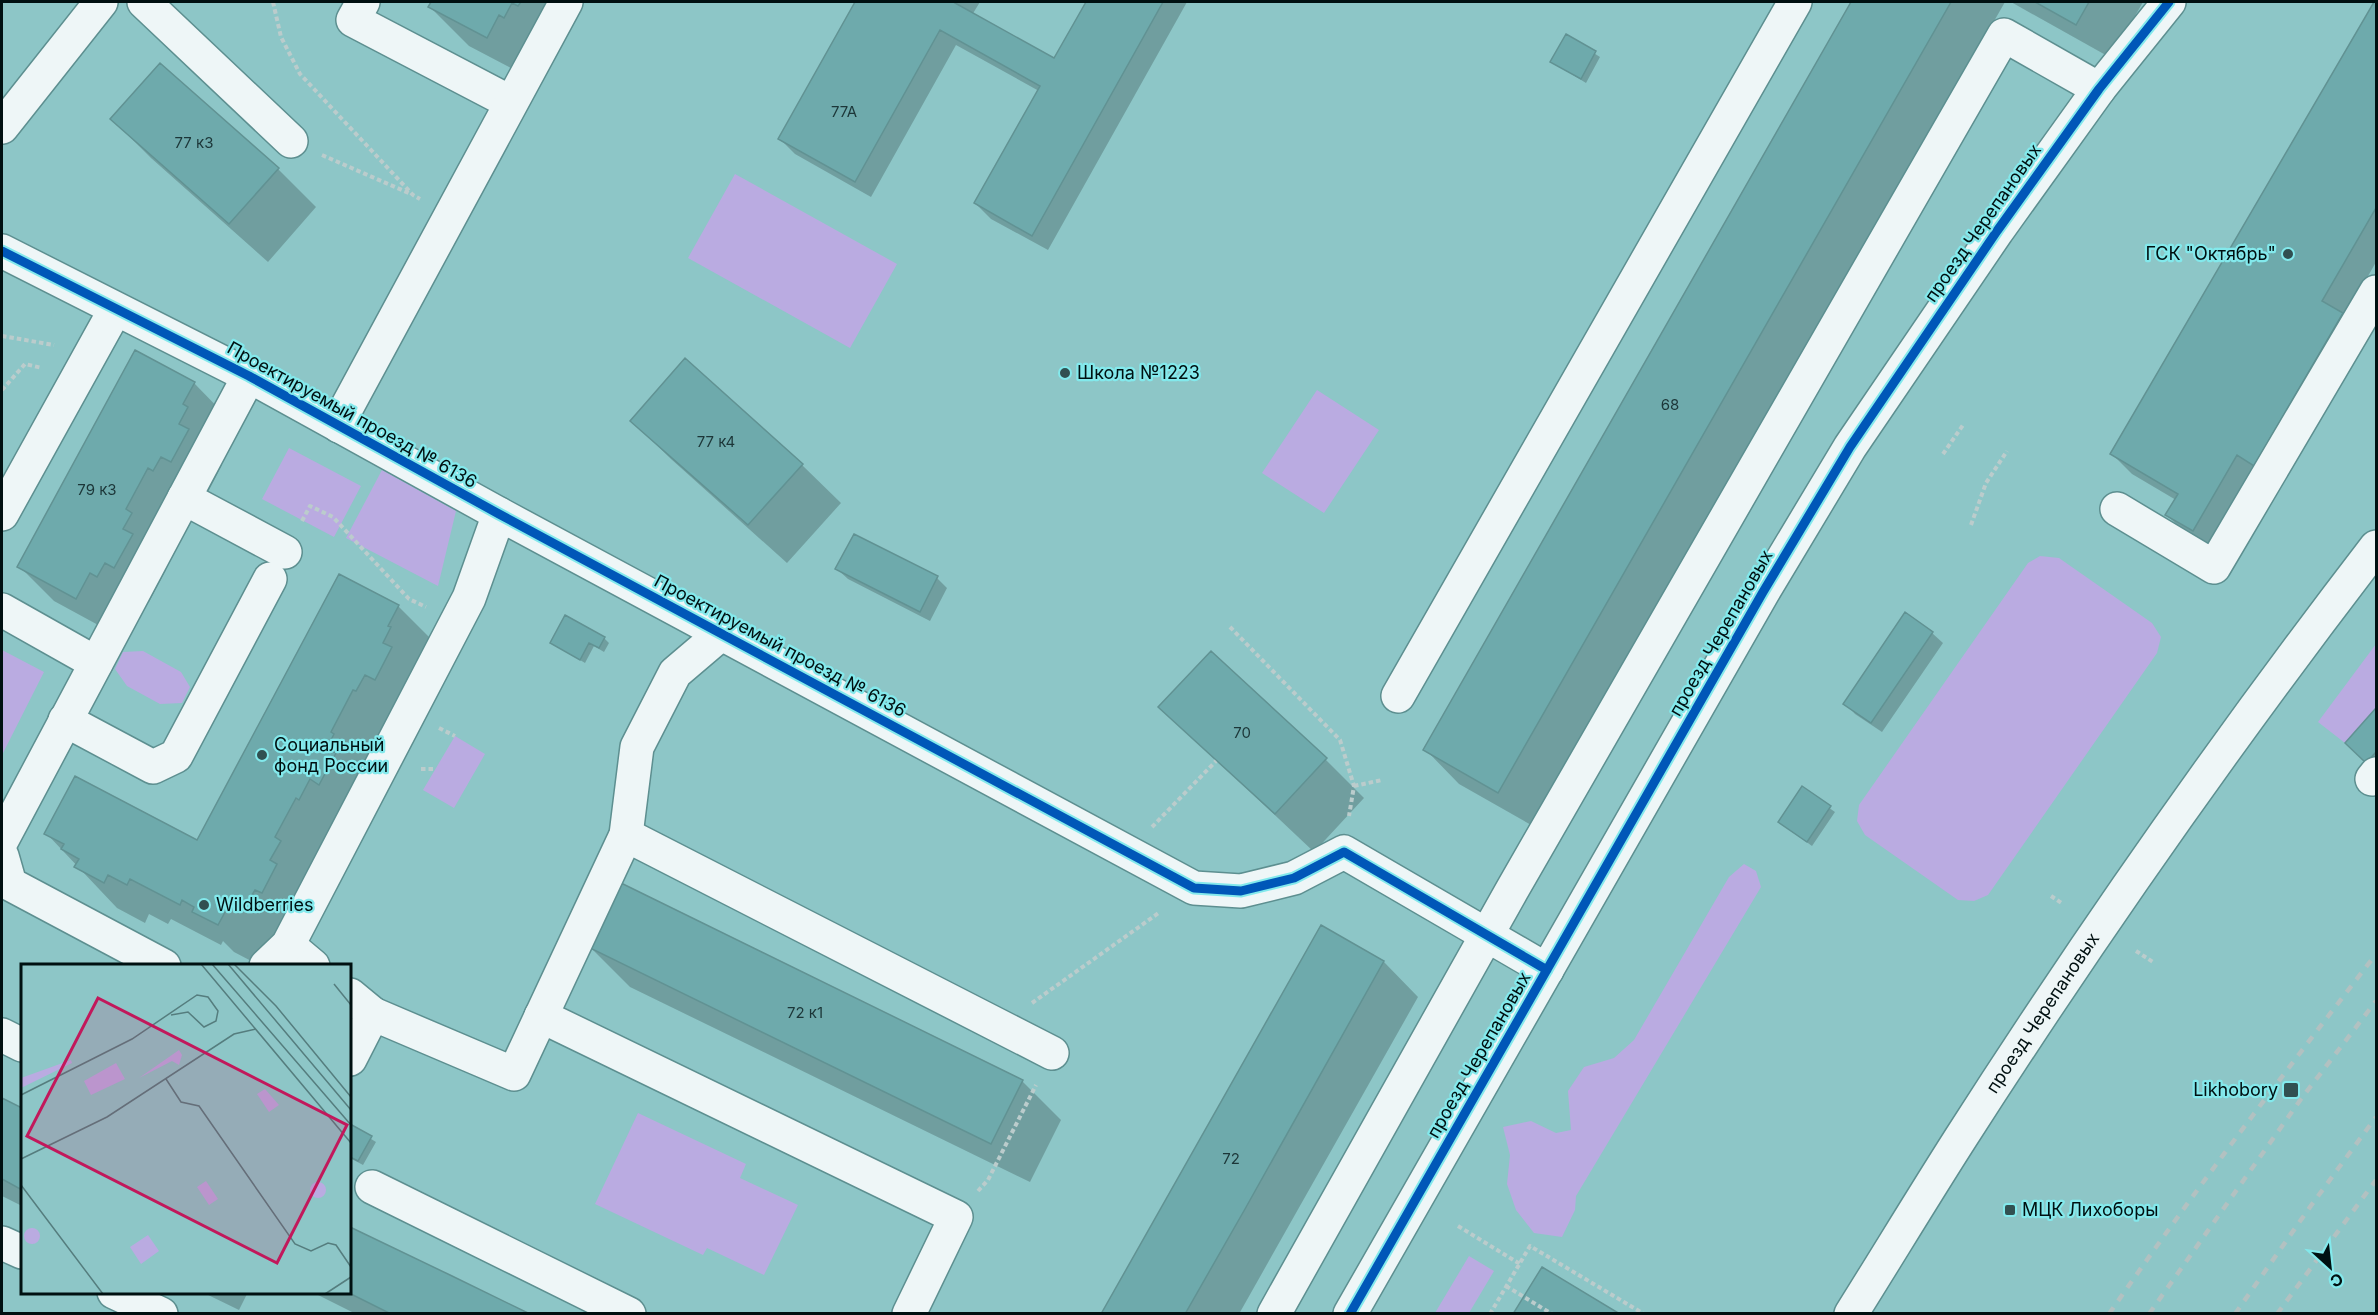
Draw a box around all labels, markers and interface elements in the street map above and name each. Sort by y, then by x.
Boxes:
house number: 77А [831,102,857,121]
house number: 77 к3 [175,133,213,152]
street label: проезд Черепановых [1920,139,2045,306]
place label: ГСК "Октябрь" [2145,243,2276,264]
marker: ГСК "Октябрь" [2281,247,2295,261]
street label: Проектируемый проезд № 6136 [224,337,481,492]
place label: Школа №1223 [1077,362,1200,383]
marker: Школа №1223 [1058,366,1072,380]
house number: 68 [1661,395,1679,414]
house number: 77 к4 [697,432,735,451]
house number: 79 к3 [77,480,117,499]
street label: проезд Черепановых [1664,546,1777,719]
street label: Проектируемый проезд № 6136 [651,570,910,721]
house number: 70 [1233,723,1251,742]
place label: Социальный фонд России [274,734,388,776]
marker: Социальный фонд России [255,748,269,762]
place label: Wildberries [216,894,313,915]
marker: Wildberries [197,898,211,912]
street label: проезд Черепановых [1982,928,2103,1097]
inset map [21,964,351,1294]
street label: проезд Черепановых [1422,968,1535,1141]
house number: 72 к1 [787,1003,823,1022]
place label: Likhobory [2193,1079,2278,1100]
marker: Likhobory [2282,1081,2300,1099]
house number: 72 [1222,1149,1240,1168]
place label: МЦК Лихоборы [2022,1199,2158,1220]
marker: МЦК Лихоборы [2003,1203,2017,1217]
north arrow [2300,1237,2360,1297]
text: С [2327,1269,2347,1292]

